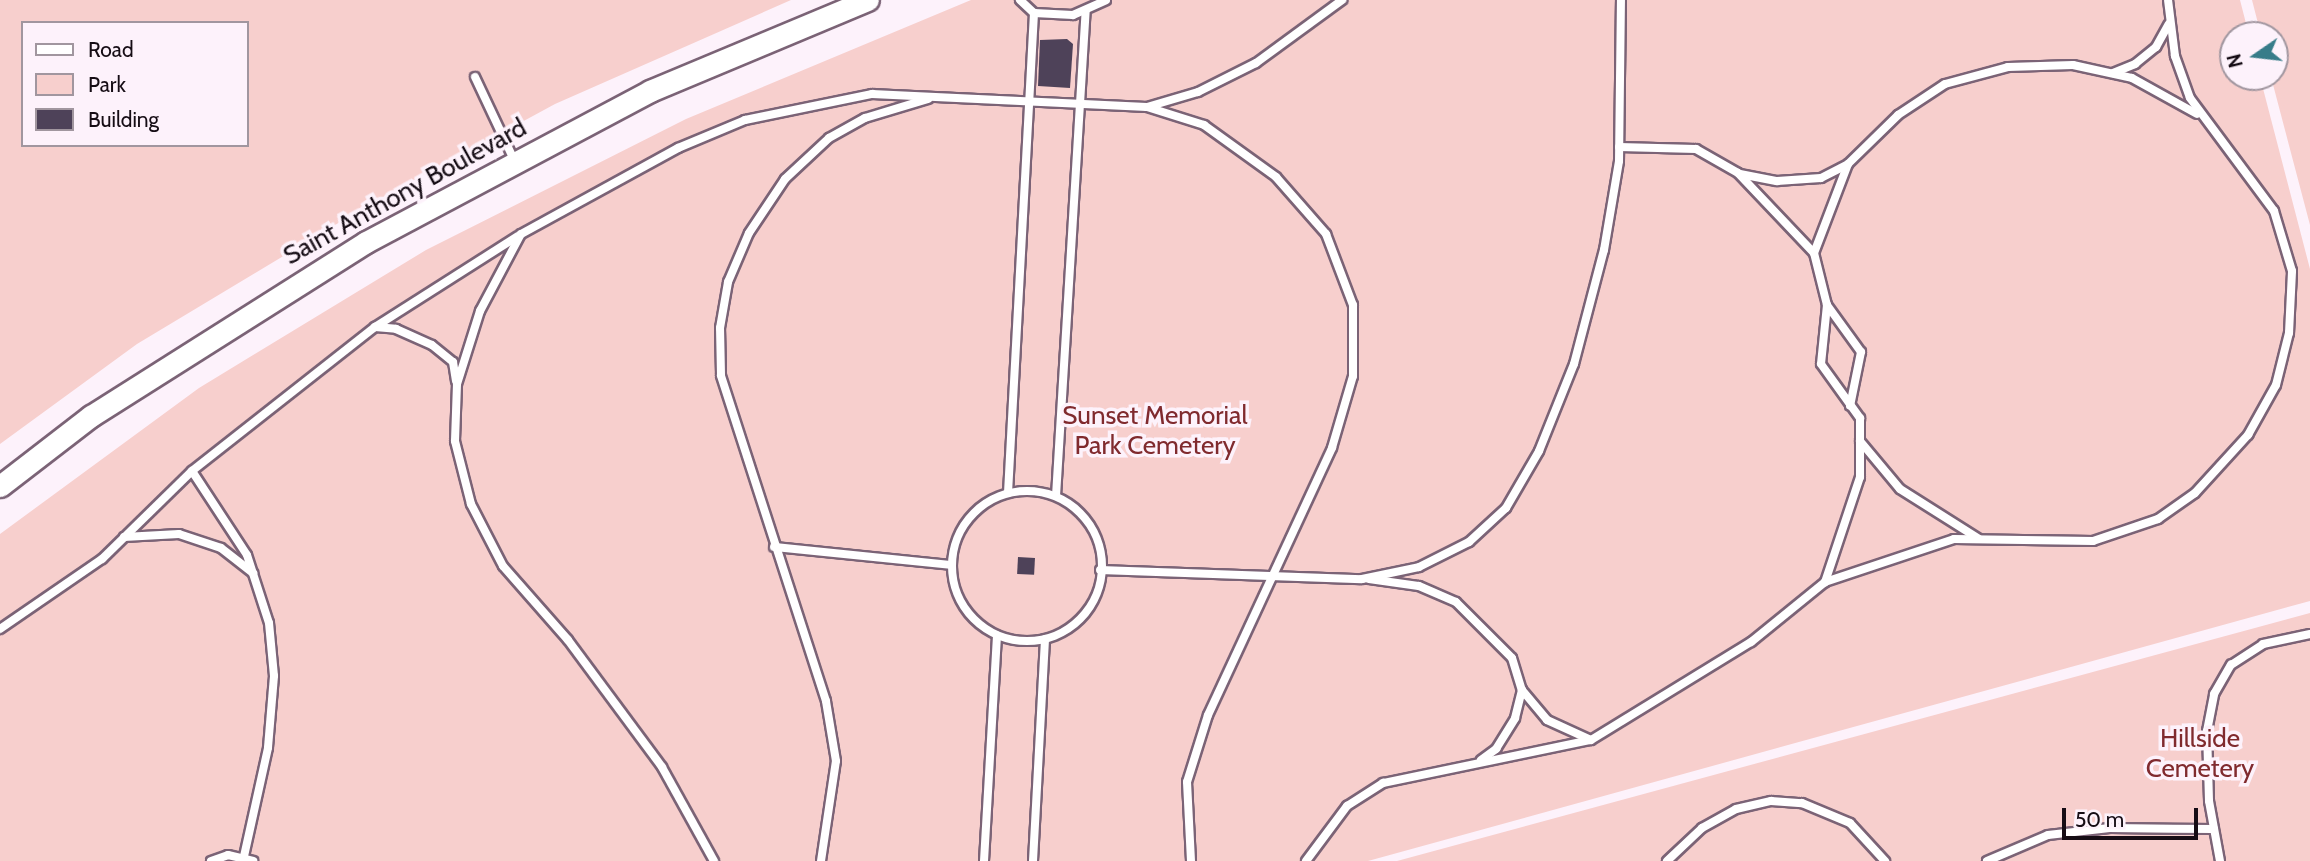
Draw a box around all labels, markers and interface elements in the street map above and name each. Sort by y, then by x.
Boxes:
legend [21,21,248,147]
north arrow [2219,21,2289,91]
text: Road [88,37,134,62]
text: N [2222,51,2248,70]
text: Park [88,72,126,97]
text: Building [88,107,159,132]
street label: Saint Anthony Boulevard [278,112,532,272]
park label: Sunset Memorial Park Cemetery [1062,400,1248,462]
park label: Hillside Cemetery [2146,723,2254,784]
scale bar [2065,794,2202,838]
text: 50 m [2075,807,2124,832]

